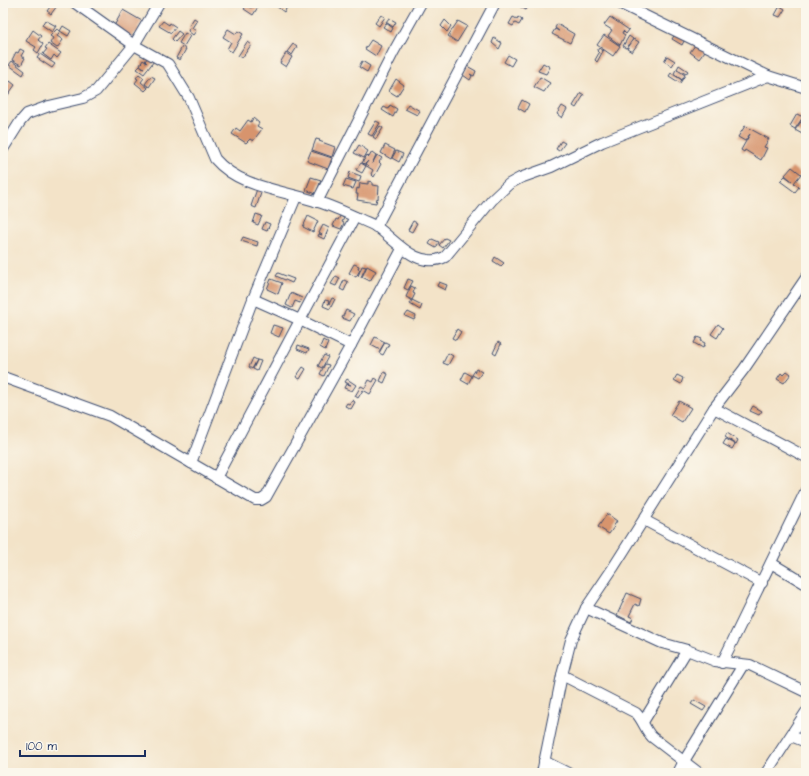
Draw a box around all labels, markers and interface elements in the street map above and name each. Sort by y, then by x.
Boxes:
scale bar [20,732,145,758]
text: 100 m [26,738,57,755]

